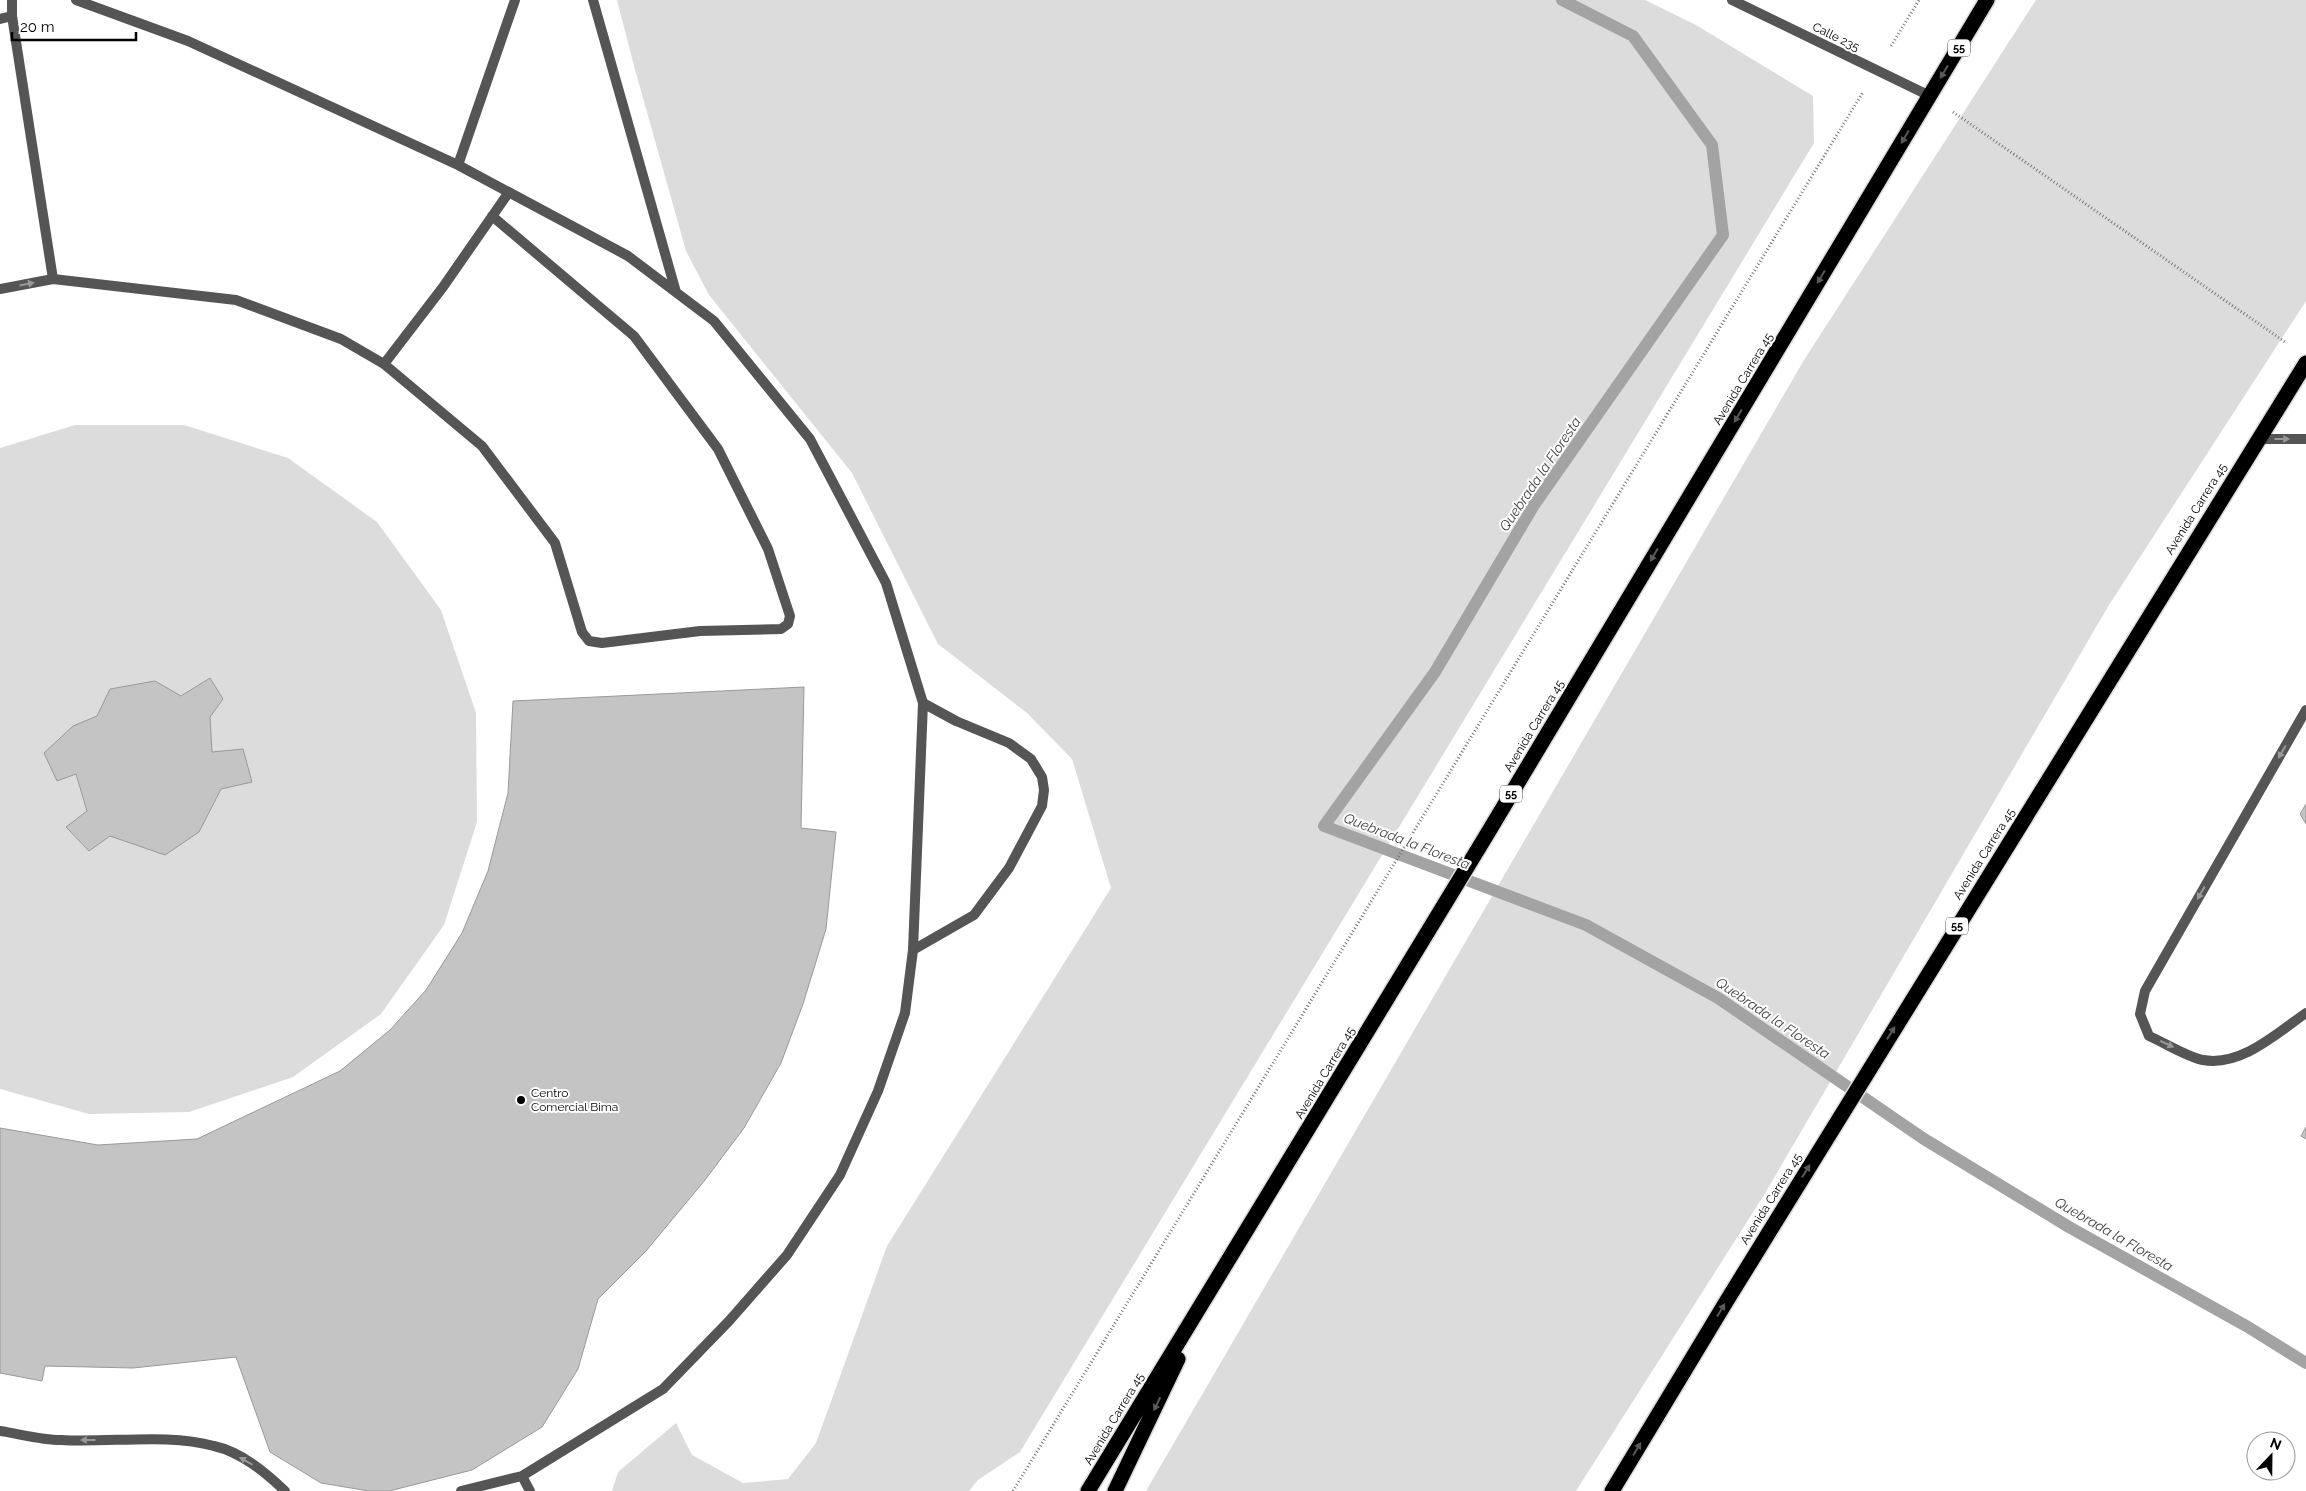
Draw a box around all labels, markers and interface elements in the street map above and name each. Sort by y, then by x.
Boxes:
scale bar [12,10,136,42]
text: 20 m [20,18,55,36]
street label: Calle 235 [1810,20,1862,55]
road number: 55 [1948,40,1970,56]
one-way arrow [1940,65,1949,78]
one-way arrow [1901,131,1910,144]
one-way arrow [1817,270,1826,283]
one-way arrow [19,279,35,287]
street label: Avenida Carrera 45 [1710,330,1776,427]
one-way arrow [1733,410,1742,423]
water label: Quebrada la Floresta [1496,414,1584,534]
one-way arrow [2274,435,2290,443]
street label: Avenida Carrera 45 [2162,461,2230,557]
one-way arrow [1650,549,1659,562]
street label: Avenida Carrera 45 [1501,677,1567,774]
one-way arrow [2277,745,2286,758]
road number: 55 [1500,786,1522,802]
street label: Avenida Carrera 45 [1950,806,2018,902]
water label: Quebrada la Floresta [1342,810,1472,872]
one-way arrow [2197,885,2205,900]
road number: 55 [1946,918,1968,934]
water label: Quebrada la Floresta [1713,974,1833,1062]
street label: Avenida Carrera 45 [1292,1024,1358,1121]
one-way arrow [1887,1027,1896,1040]
one-way arrow [2160,1041,2174,1049]
place label: Centro Comercial Bima [531,1086,618,1114]
marker: Centro Comercial Bima [515,1094,527,1106]
street label: Avenida Carrera 45 [1737,1151,1805,1247]
one-way arrow [1801,1165,1811,1178]
water label: Quebrada la Floresta [2052,1194,2176,1274]
one-way arrow [1716,1303,1725,1316]
street label: Avenida Carrera 45 [1081,1370,1147,1467]
one-way arrow [1153,1397,1161,1411]
north arrow [2246,1431,2296,1481]
text: N [2268,1435,2284,1453]
one-way arrow [80,1436,96,1444]
one-way arrow [1633,1443,1642,1456]
one-way arrow [239,1457,254,1465]

